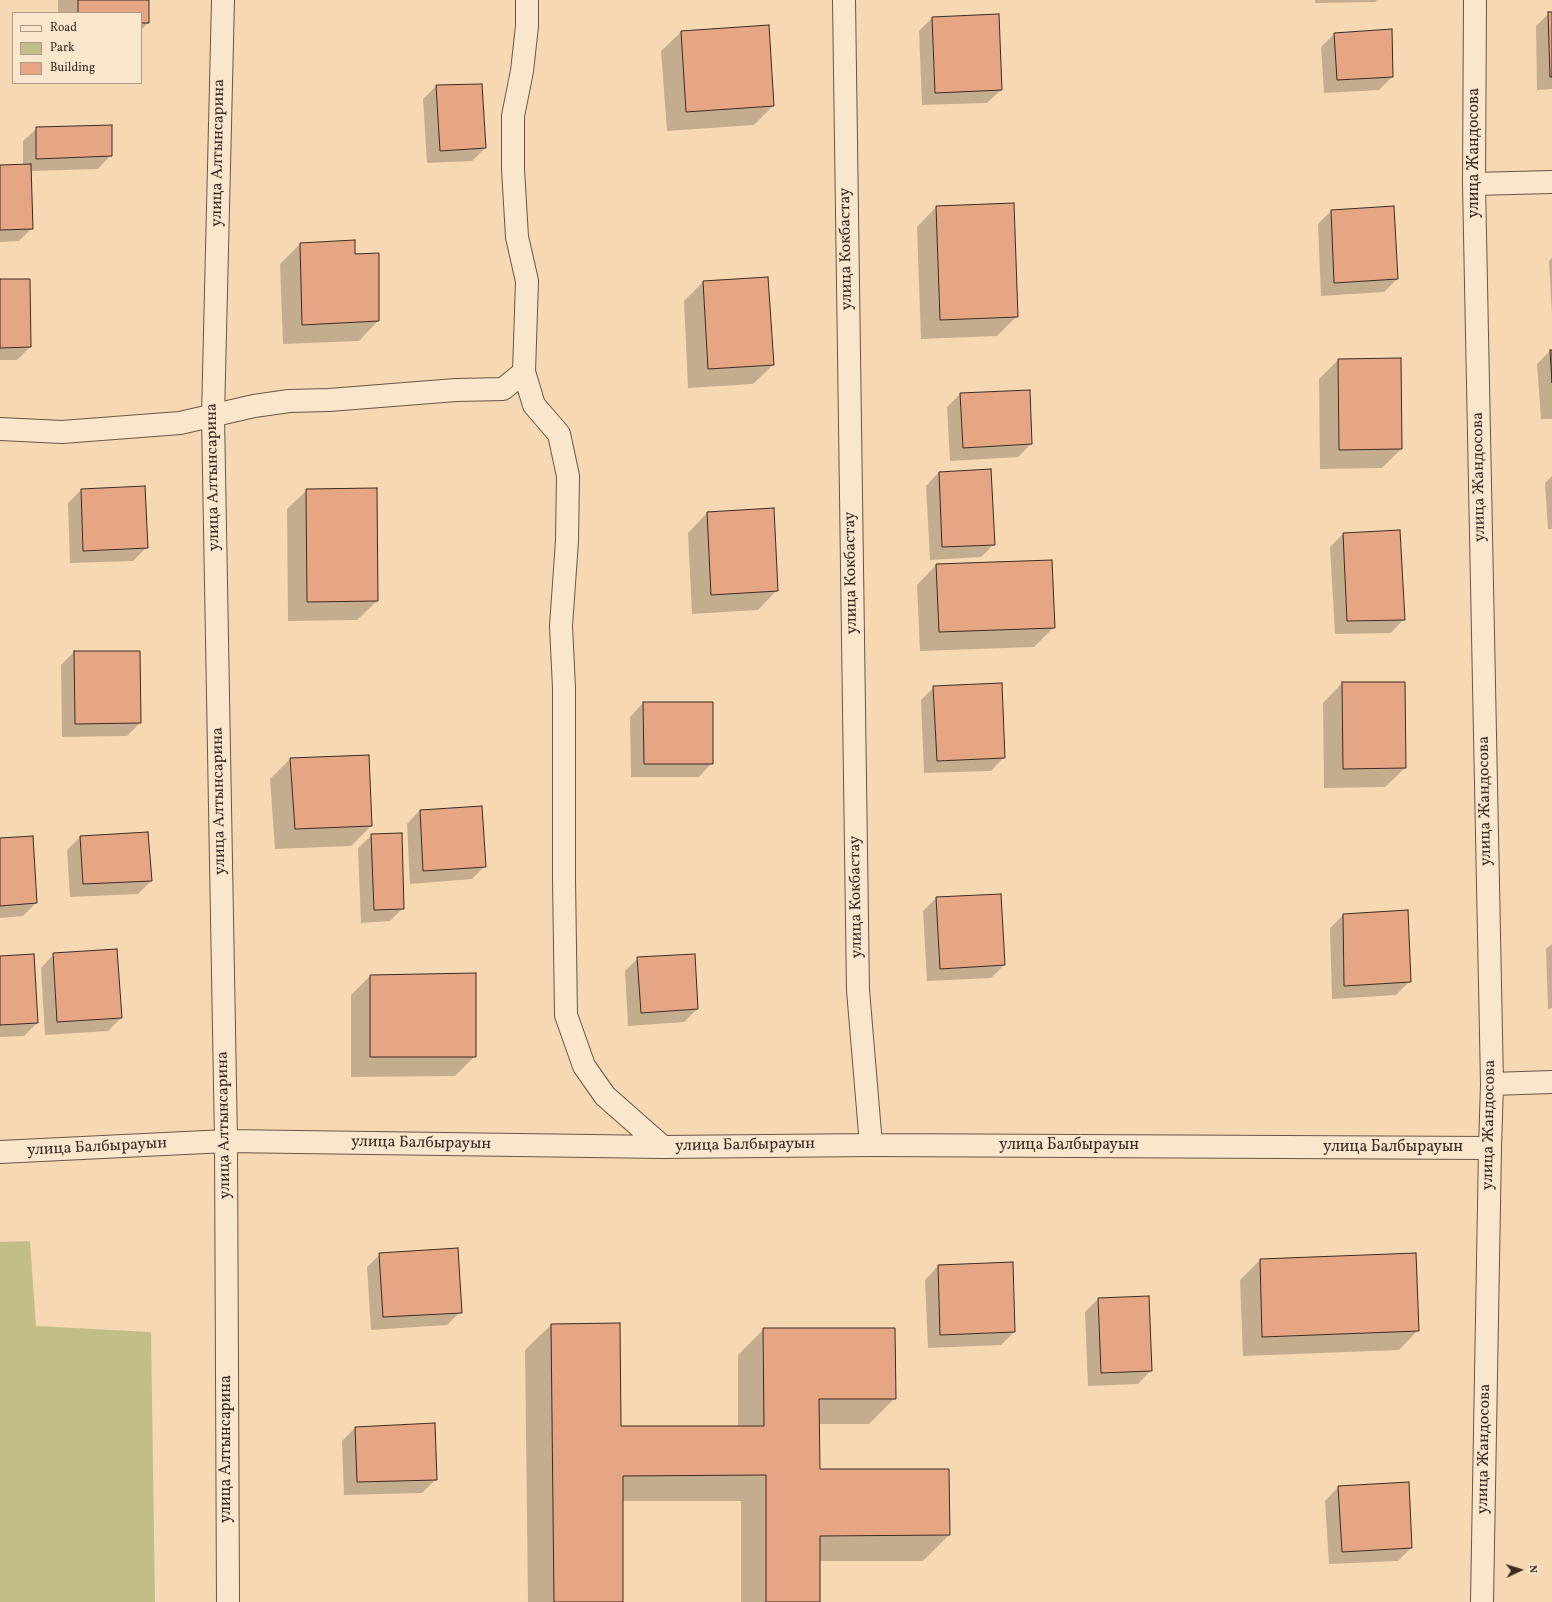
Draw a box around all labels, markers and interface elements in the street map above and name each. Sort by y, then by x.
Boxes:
legend [12,12,142,84]
text: Road [50,20,77,36]
text: Park [50,40,75,56]
text: Building [50,60,95,76]
street label: улица Алтынсарина [208,79,230,227]
street label: улица Жандосова [1465,88,1485,218]
street label: улица Кокбастау [836,188,858,310]
street label: улица Алтынсарина [203,403,225,551]
street label: улица Жандосова [1469,412,1491,542]
street label: улица Кокбастау [841,512,863,634]
street label: улица Алтынсарина [209,727,231,875]
street label: улица Жандосова [1475,736,1497,866]
street label: улица Кокбастау [846,836,868,958]
street label: улица Алтынсарина [214,1051,236,1199]
street label: улица Жандосова [1479,1060,1501,1190]
street label: улица Балбырауын [351,1133,491,1155]
street label: улица Балбырауын [27,1135,167,1161]
street label: улица Балбырауын [675,1135,815,1157]
street label: улица Балбырауын [999,1136,1139,1156]
street label: улица Балбырауын [1323,1138,1463,1158]
street label: улица Алтынсарина [217,1375,237,1523]
street label: улица Жандосова [1474,1384,1496,1514]
north arrow [1500,1550,1540,1590]
text: N [1525,1565,1540,1574]

